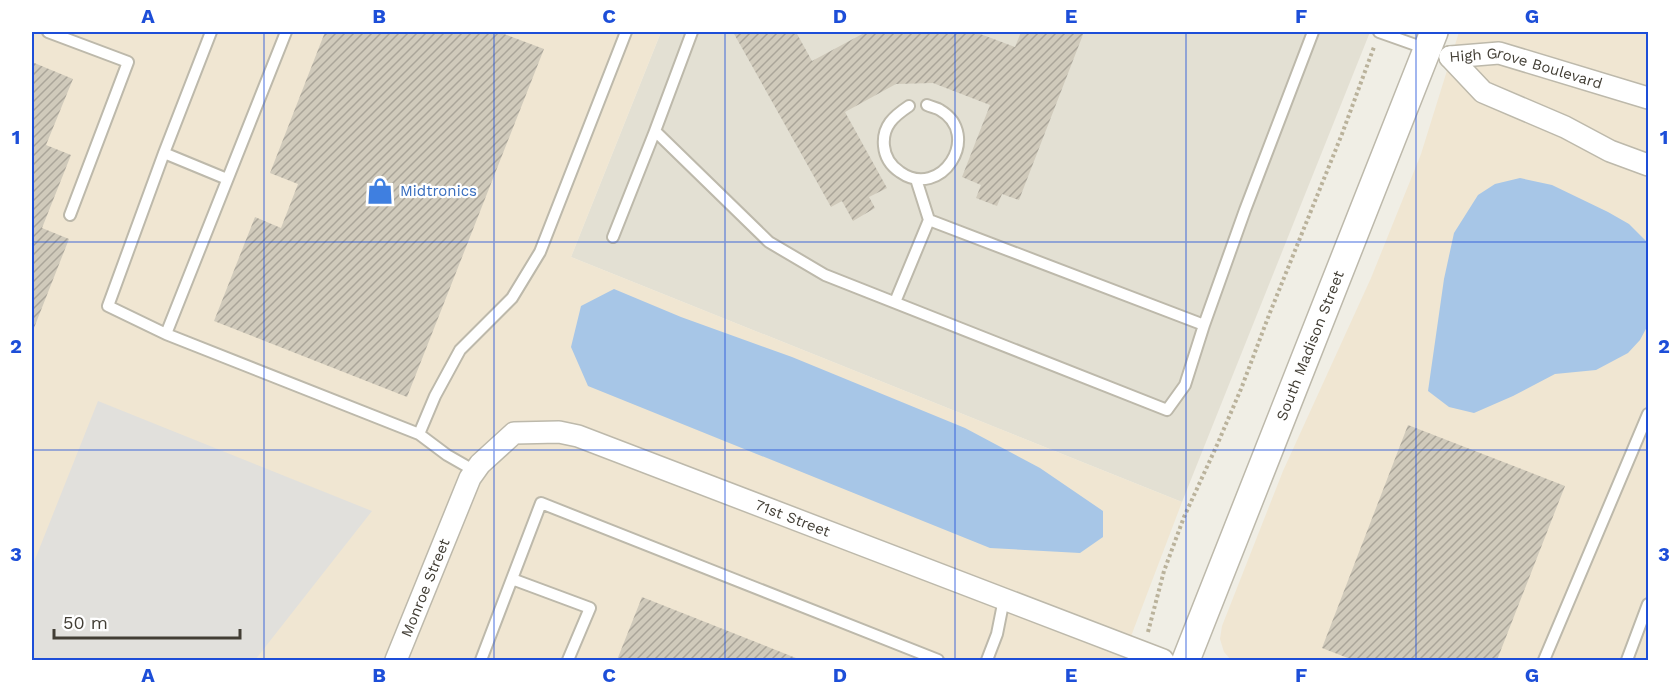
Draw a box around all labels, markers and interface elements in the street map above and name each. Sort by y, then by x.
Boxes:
text: A [141,4,155,28]
text: B [372,4,386,28]
text: C [602,4,616,28]
text: D [833,4,847,28]
text: E [1065,4,1077,28]
text: F [1295,4,1307,28]
text: G [1525,4,1539,28]
street label: High Grove Boulevard [1449,44,1605,93]
text: 1 [12,125,20,149]
text: 1 [1660,125,1668,149]
shop icon: Midtronics [365,176,395,206]
place label: Midtronics [400,182,477,200]
street label: South Madison Street [1272,267,1348,423]
text: 2 [10,334,22,358]
text: 2 [1658,334,1670,358]
street label: 71st Street [753,496,833,541]
street label: Monroe Street [397,535,454,640]
text: 3 [10,542,22,566]
text: 3 [1658,542,1670,566]
scale bar [54,602,240,640]
text: 50 m [63,612,108,633]
text: A [141,663,155,687]
text: B [372,663,386,687]
text: C [602,663,616,687]
text: D [833,663,847,687]
text: E [1065,663,1077,687]
text: F [1295,663,1307,687]
text: G [1525,663,1539,687]

